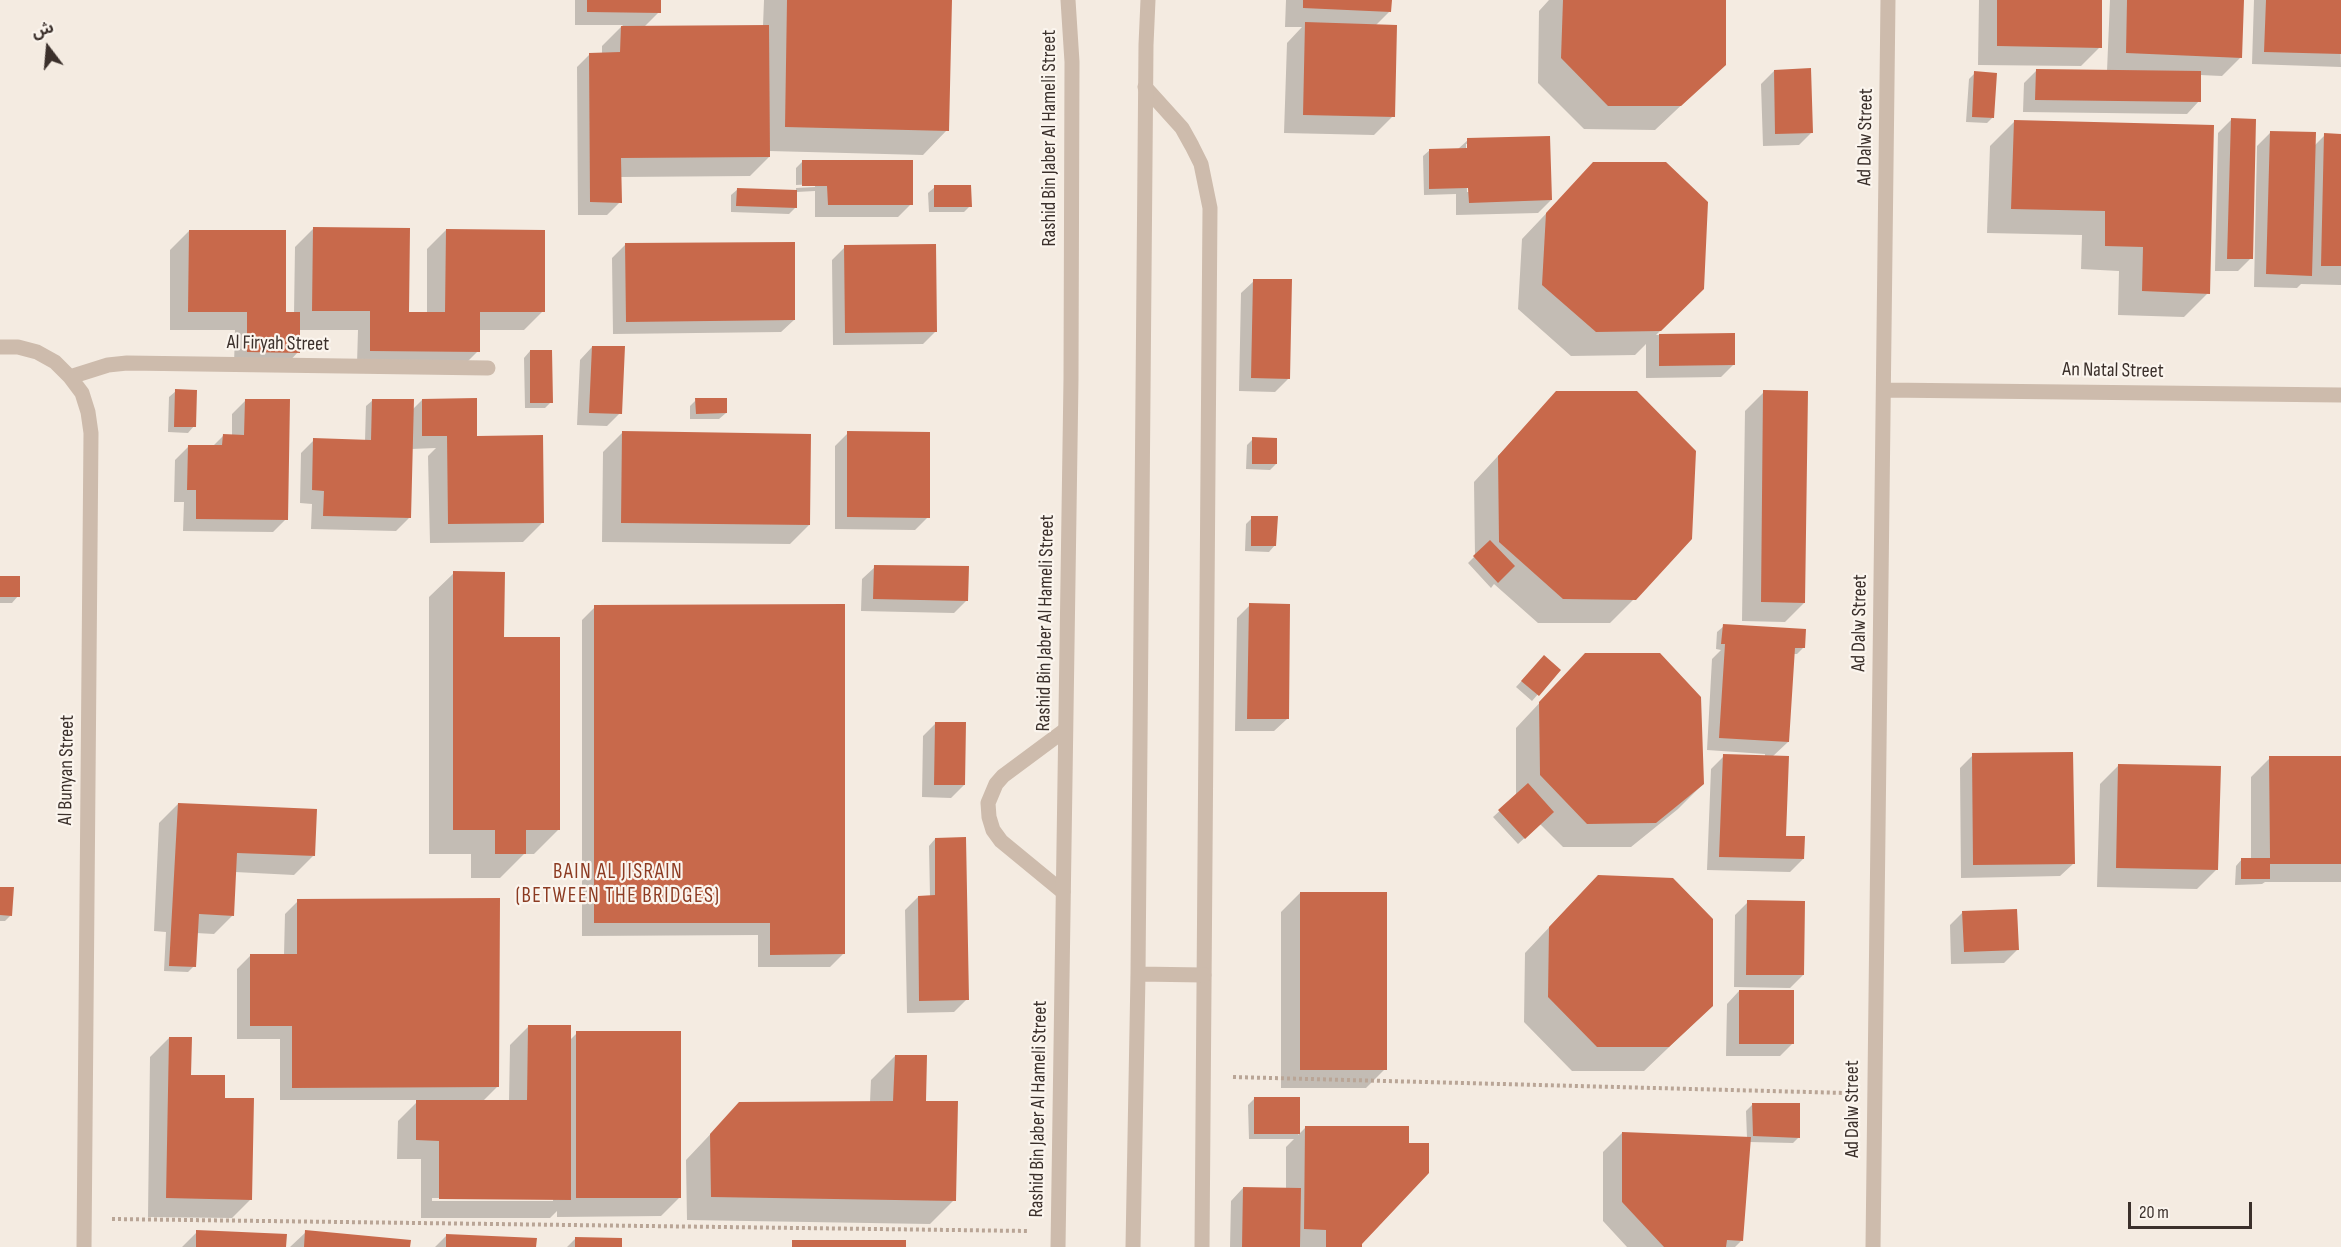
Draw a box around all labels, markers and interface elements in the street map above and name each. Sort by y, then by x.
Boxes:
north arrow [18,18,78,78]
text: ش [30,18,56,42]
street label: Rashid Bin Jaber Al Hameli Street [1038,30,1062,246]
street label: Ad Dalw Street [1853,88,1879,186]
street label: Al Firyah Street [227,331,329,357]
street label: An Natal Street [2062,358,2164,384]
street label: Rashid Bin Jaber Al Hameli Street [1032,514,1060,732]
street label: Ad Dalw Street [1847,574,1873,672]
street label: Al Bunyan Street [54,715,80,825]
district label: BAIN AL JISRAIN (BETWEEN THE BRIDGES) [515,860,721,910]
street label: Rashid Bin Jaber Al Hameli Street [1025,1000,1053,1218]
street label: Ad Dalw Street [1841,1060,1865,1158]
scale bar [2131,1190,2256,1228]
text: 20 m [2139,1202,2169,1223]

